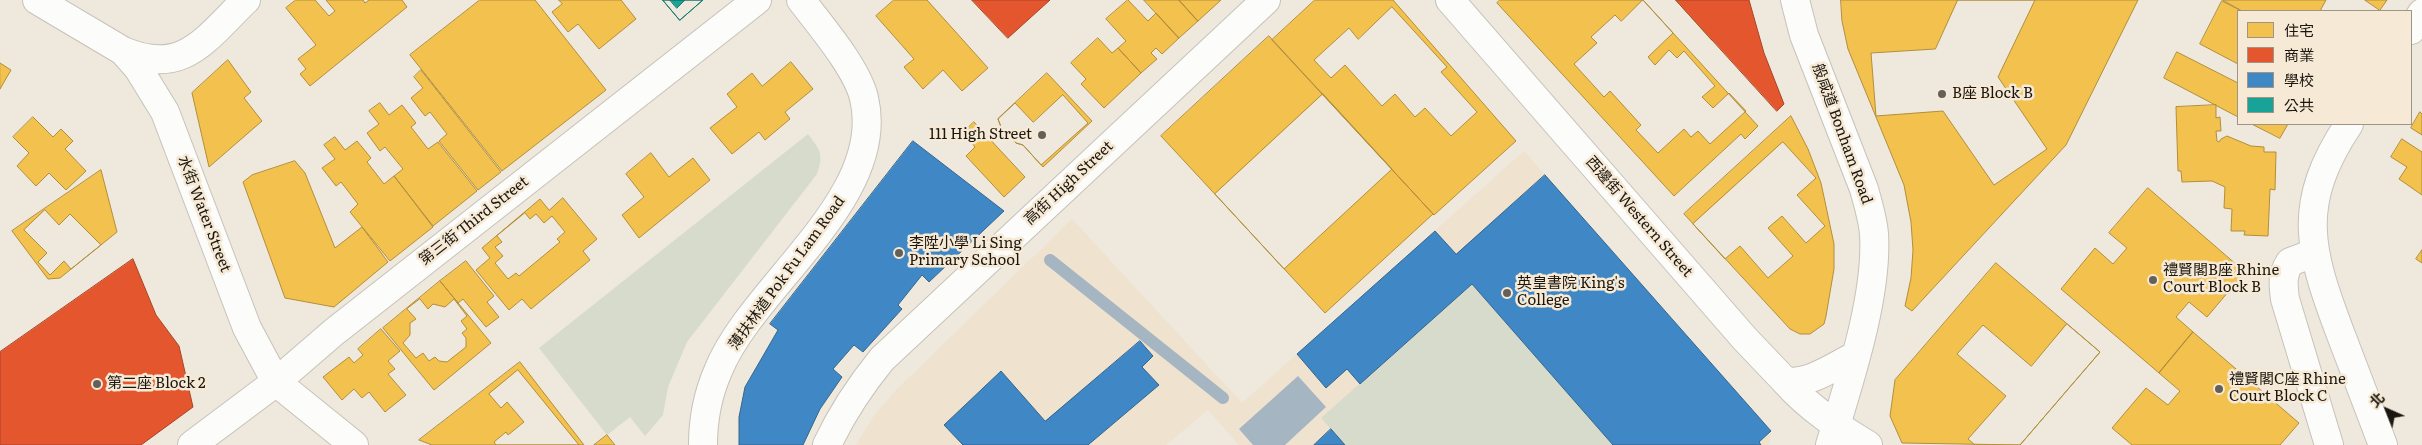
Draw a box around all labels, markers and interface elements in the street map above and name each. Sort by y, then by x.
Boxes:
legend [2237,10,2412,125]
text: 住宅 [2284,18,2314,41]
text: 商業 [2284,43,2314,66]
street label: 般咸道 Bonham Road [1808,61,1876,207]
text: 學校 [2284,68,2314,91]
place label: B座 Block B [1952,85,2033,103]
marker: B座 Block B [1936,88,1948,100]
text: 公共 [2284,93,2314,116]
place label: 111 High Street [929,126,1032,144]
marker: 111 High Street [1036,129,1048,141]
street label: 高街 High Street [1021,137,1117,229]
street label: 水街 Water Street [173,153,235,275]
street label: 西邊街 Western Street [1582,153,1696,281]
street label: 第三街 Third Street [416,173,532,269]
street label: 薄扶林道 Pok Fu Lam Road [725,193,849,353]
place label: 李陞小學 Li Sing Primary School [909,235,1022,270]
marker: 李陞小學 Li Sing Primary School [893,247,905,259]
place label: 禮賢閣B座 Rhine Court Block B [2163,262,2279,297]
marker: 禮賢閣B座 Rhine Court Block B [2147,274,2159,286]
place label: 英皇書院 King's College [1517,275,1624,310]
marker: 英皇書院 King's College [1501,287,1513,299]
place label: 禮賢閣C座 Rhine Court Block C [2229,371,2346,406]
place label: 第二座 Block 2 [107,375,206,393]
marker: 第二座 Block 2 [91,378,103,390]
marker: 禮賢閣C座 Rhine Court Block C [2213,383,2225,395]
north arrow [2362,385,2412,435]
text: 北 [2365,387,2389,411]

